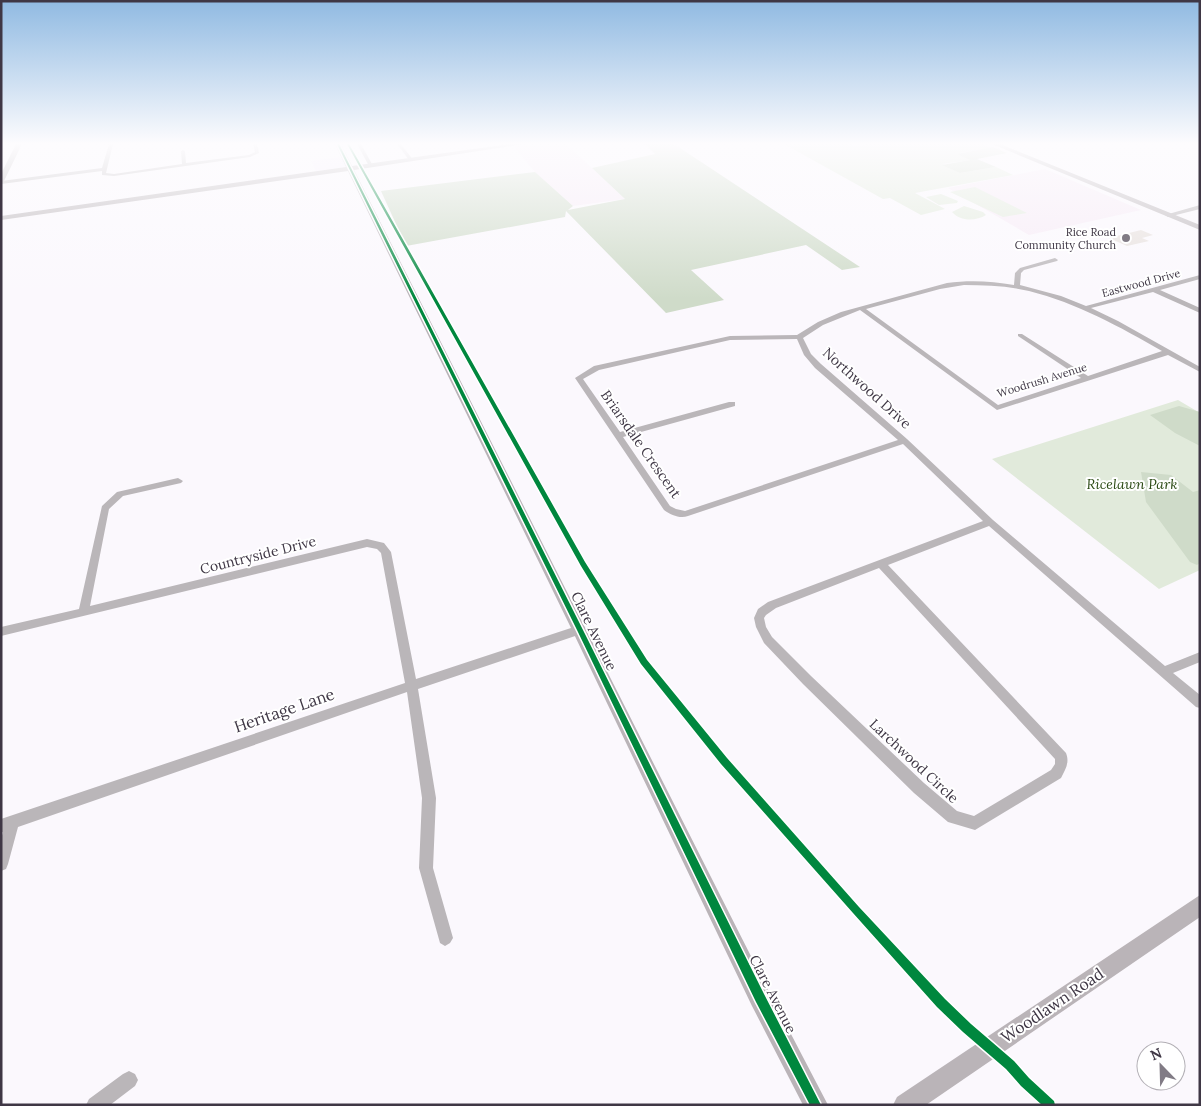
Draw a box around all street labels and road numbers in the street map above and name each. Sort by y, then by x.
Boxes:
street label: Eastwood Drive [1100,266,1182,300]
street label: Northwood Drive [819,343,915,433]
street label: Woodrush Avenue [995,360,1089,400]
street label: Briarsdale Crescent [597,387,685,502]
street label: Countryside Drive [198,532,318,578]
street label: Clare Avenue [567,589,621,674]
street label: Heritage Lane [231,683,337,737]
street label: Larchwood Circle [866,715,963,807]
street label: Clare Avenue [746,952,801,1037]
street label: Woodlawn Road [997,963,1108,1047]

